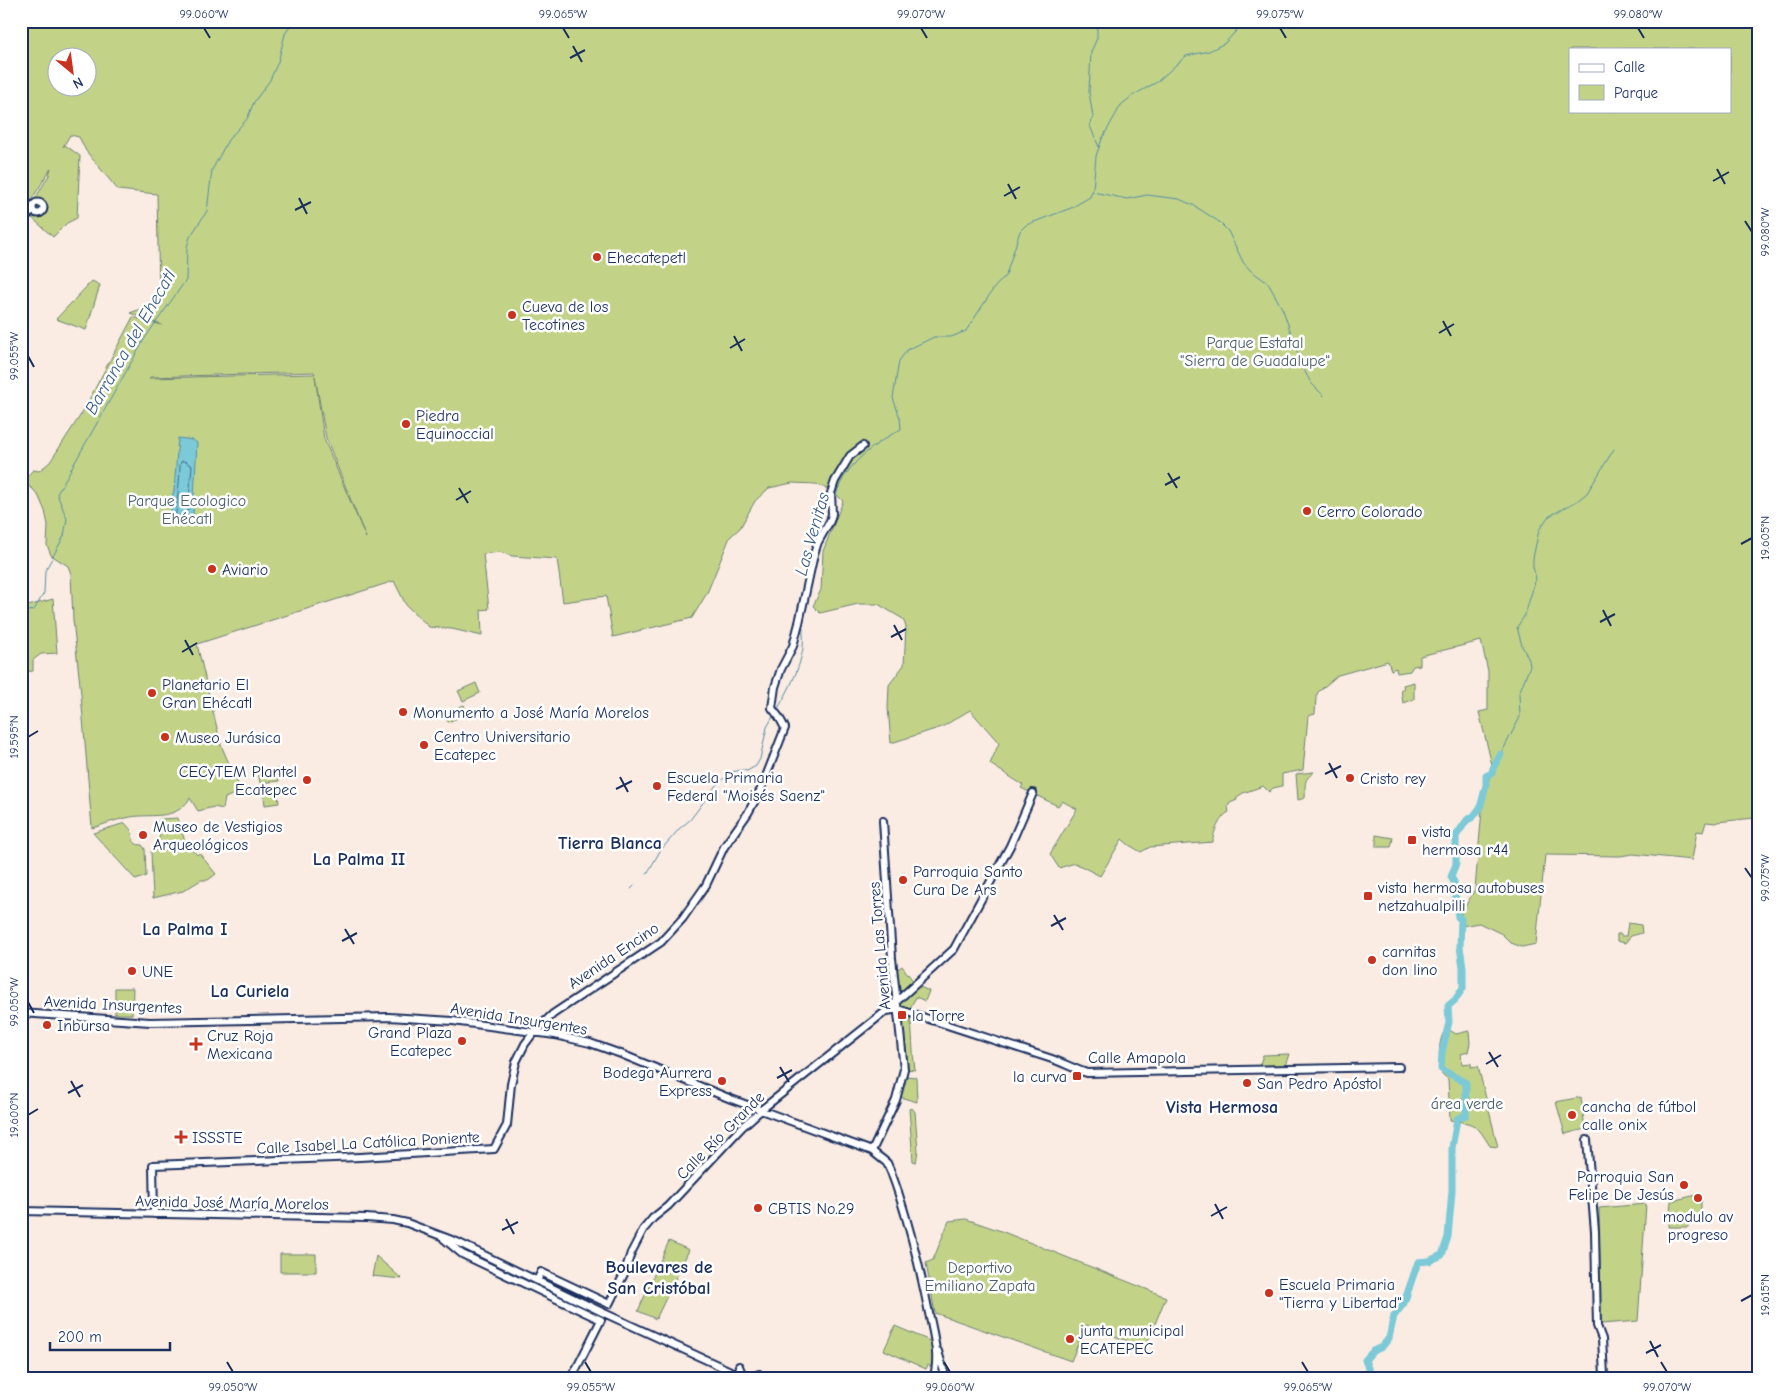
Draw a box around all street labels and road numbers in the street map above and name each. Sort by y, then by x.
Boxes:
street label: Avenida Las Torres [865,881,895,1011]
street label: Avenida Encino [565,919,662,993]
street label: Avenida Insurgentes [43,992,183,1018]
street label: Avenida Insurgentes [449,999,589,1039]
street label: Calle Amapola [1088,1049,1186,1067]
street label: Calle Río Grande [673,1088,768,1183]
street label: Calle Isabel La Católica Poniente [256,1128,480,1158]
street label: Avenida José María Morelos [135,1192,329,1214]

